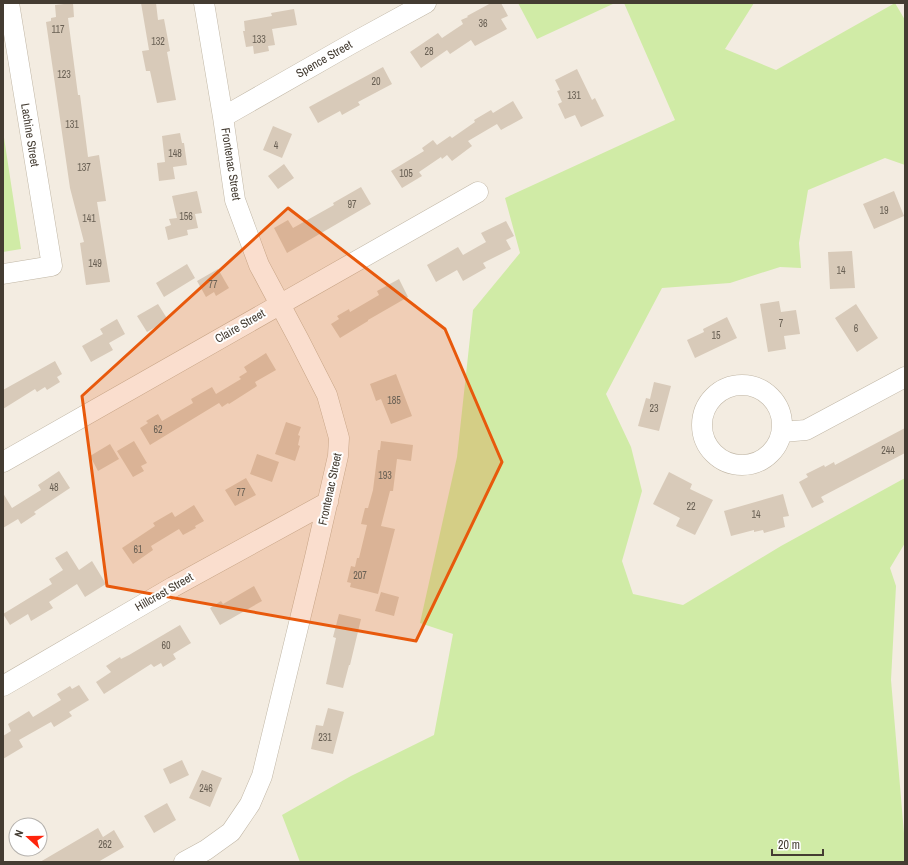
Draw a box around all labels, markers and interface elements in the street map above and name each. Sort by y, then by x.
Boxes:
house number: 36 [478,17,488,30]
house number: 117 [51,23,65,36]
house number: 133 [252,33,266,46]
house number: 132 [151,35,165,48]
street label: Spence Street [293,36,355,82]
house number: 28 [424,45,434,58]
house number: 123 [57,68,71,81]
house number: 20 [371,75,381,88]
house number: 131 [567,89,581,102]
street label: Lachine Street [17,102,43,168]
house number: 131 [65,118,79,131]
street label: Frontenac Street [217,127,245,202]
house number: 4 [274,139,279,152]
house number: 148 [168,147,182,160]
house number: 137 [77,161,91,174]
house number: 105 [399,167,413,180]
house number: 97 [347,198,357,211]
house number: 19 [879,204,889,217]
house number: 156 [179,210,193,223]
house number: 141 [82,212,96,225]
house number: 149 [88,257,102,270]
house number: 14 [836,264,846,277]
house number: 77 [208,278,218,291]
street label: Claire Street [212,305,268,347]
house number: 7 [779,317,784,330]
house number: 6 [854,322,859,335]
house number: 15 [711,329,721,342]
house number: 185 [387,394,401,407]
house number: 23 [649,402,659,415]
house number: 62 [153,423,163,436]
house number: 244 [881,444,895,457]
street label: Frontenac Street [315,451,345,527]
house number: 193 [378,469,392,482]
house number: 48 [49,481,59,494]
house number: 77 [236,486,246,499]
house number: 22 [686,500,696,513]
house number: 14 [751,508,761,521]
house number: 61 [133,543,143,556]
street label: Hillcrest Street [132,569,196,615]
house number: 207 [353,569,367,582]
house number: 60 [161,639,171,652]
house number: 231 [318,731,332,744]
house number: 246 [199,782,213,795]
north arrow [8,817,48,857]
text: N [11,828,26,839]
scale bar [772,831,823,857]
text: 20 m [778,837,800,853]
house number: 262 [98,838,112,851]

